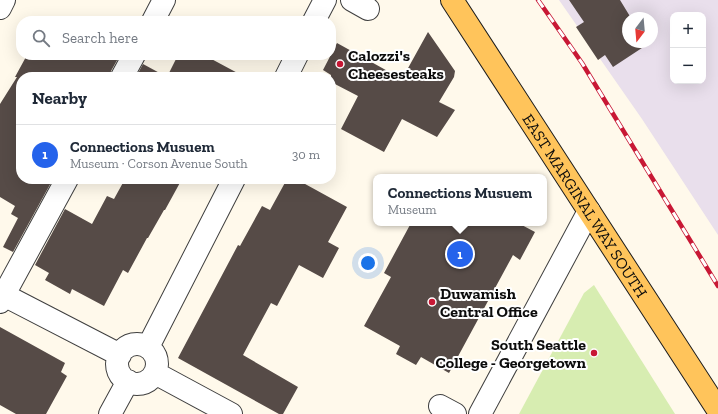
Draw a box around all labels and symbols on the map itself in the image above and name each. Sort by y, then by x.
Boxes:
north arrow [622,12,658,48]
place label: Calozzi's Cheesesteaks [348,46,444,83]
marker: Calozzi's Cheesesteaks [335,59,345,69]
street label: EAST MARGINAL WAY SOUTH [519,110,652,301]
pin: 1 [447,239,473,269]
your location [358,253,378,273]
place label: Duwamish Central Office [440,284,538,321]
marker: Duwamish Central Office [427,297,437,307]
place label: South Seattle College - Georgetown [435,335,587,372]
marker: South Seattle College - Georgetown [589,348,599,358]

